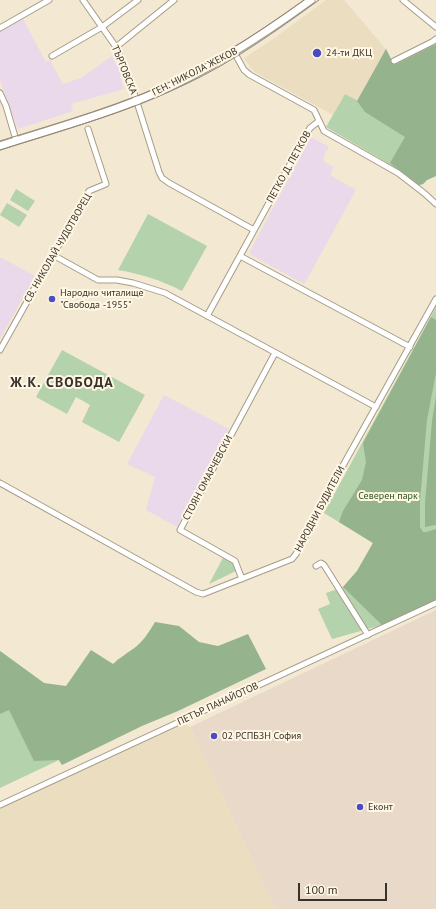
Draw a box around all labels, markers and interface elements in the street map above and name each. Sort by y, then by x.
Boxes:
street label: ТЪРГОВСКА [109,44,139,96]
street label: ГЕН. НИКОЛА ЖЕКОВ [150,45,240,99]
marker: 24-ти ДКЦ [311,47,323,59]
place label: 24-ти ДКЦ [326,47,372,59]
street label: ПЕТКО Д. ПЕТКОВ [264,129,314,205]
street label: СВ. НИКОЛАЙ ЧУДОТВОРЕЦ [22,191,94,305]
place label: Народно читалище "Свобода -1955" [60,287,144,310]
marker: Народно читалище "Свобода -1955" [47,294,57,304]
district label: Ж.К. СВОБОДА [10,375,114,391]
street label: СТОЯН ОМАРЧЕВСКИ [181,433,235,523]
street label: НАРОДНИ БУДИТЕЛИ [292,464,348,554]
park label: Северен парк [358,490,418,502]
street label: ПЕТЪР ПАНАЙОТОВ [176,680,260,728]
place label: 02 РСПБЗН София [222,730,301,742]
marker: 02 РСПБЗН София [209,731,219,741]
place label: Еконт [368,801,393,813]
marker: Еконт [355,802,365,812]
scale bar [300,875,389,901]
text: 100 m [305,882,338,897]

